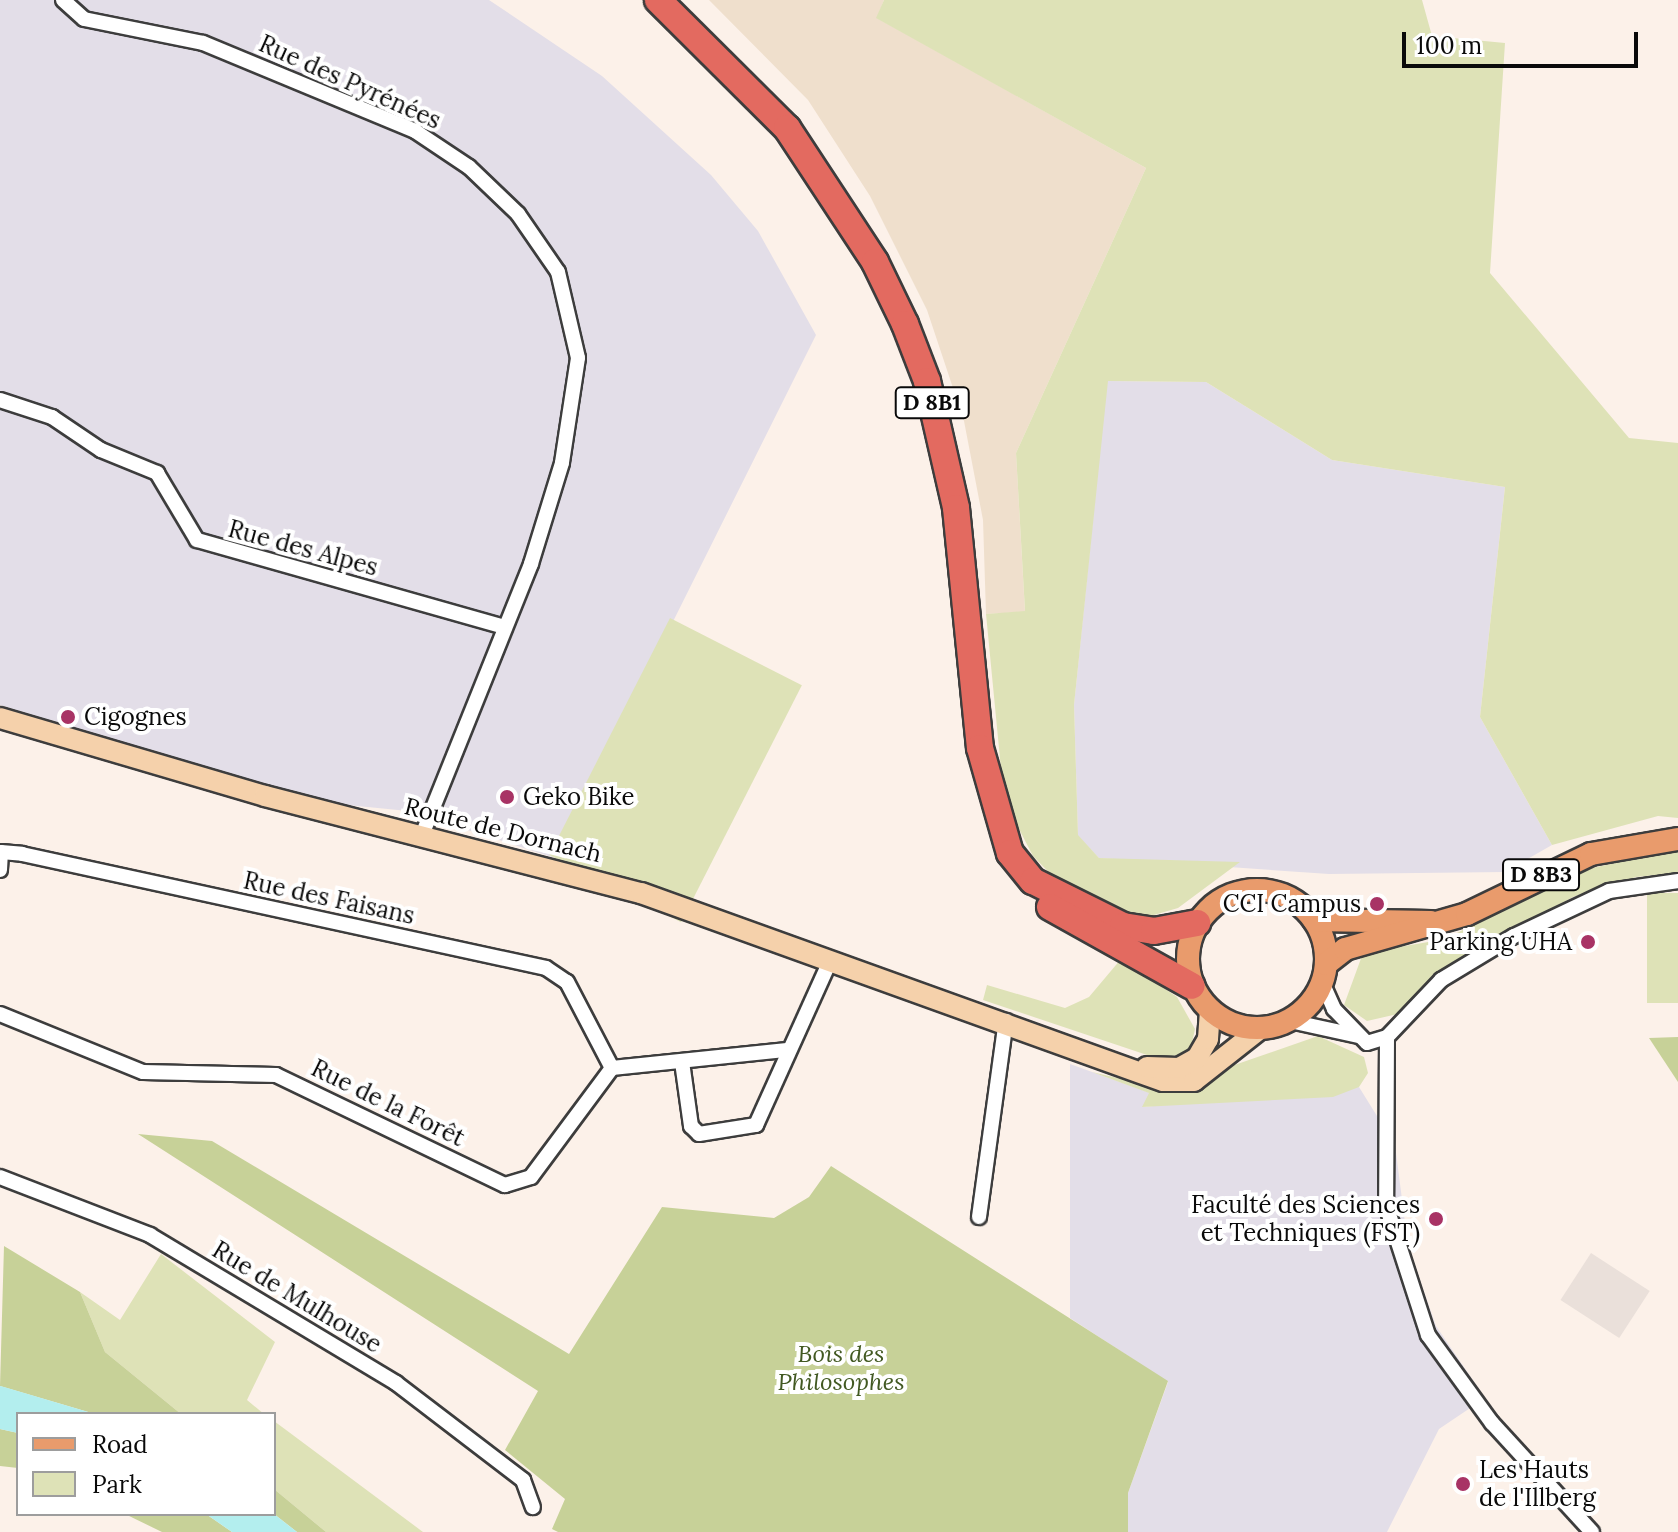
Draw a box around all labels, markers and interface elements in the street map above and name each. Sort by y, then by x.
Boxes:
scale bar [1406,16,1642,66]
street label: Rue des Pyrénées [255,29,445,135]
text: 100 m [1416,30,1482,61]
road number: D 8B1 [894,385,970,421]
street label: Rue des Alpes [225,514,381,582]
place label: Cigognes [84,703,187,731]
marker: Cigognes [59,708,77,726]
place label: Geko Bike [523,783,635,811]
marker: Geko Bike [498,788,516,806]
street label: Route de Dornach [402,792,604,868]
road number: D 8B3 [1501,857,1581,893]
street label: Rue des Faisans [241,866,417,930]
place label: CCI Campus [1223,890,1361,918]
marker: CCI Campus [1368,895,1386,913]
place label: Parking UHA [1429,928,1572,956]
marker: Parking UHA [1579,933,1597,951]
street label: Rue de la Forêt [307,1053,469,1153]
place label: Faculté des Sciences et Techniques (FST) [1191,1191,1420,1247]
marker: Faculté des Sciences et Techniques (FST) [1427,1210,1445,1228]
street label: Rue de Mulhouse [207,1235,387,1359]
park label: Bois des Philosophes [777,1340,905,1396]
legend [16,1412,276,1516]
text: Road [92,1429,148,1460]
place label: Les Hauts de l'Illberg [1479,1456,1596,1512]
text: Park [92,1469,142,1500]
marker: Les Hauts de l'Illberg [1454,1475,1472,1493]

